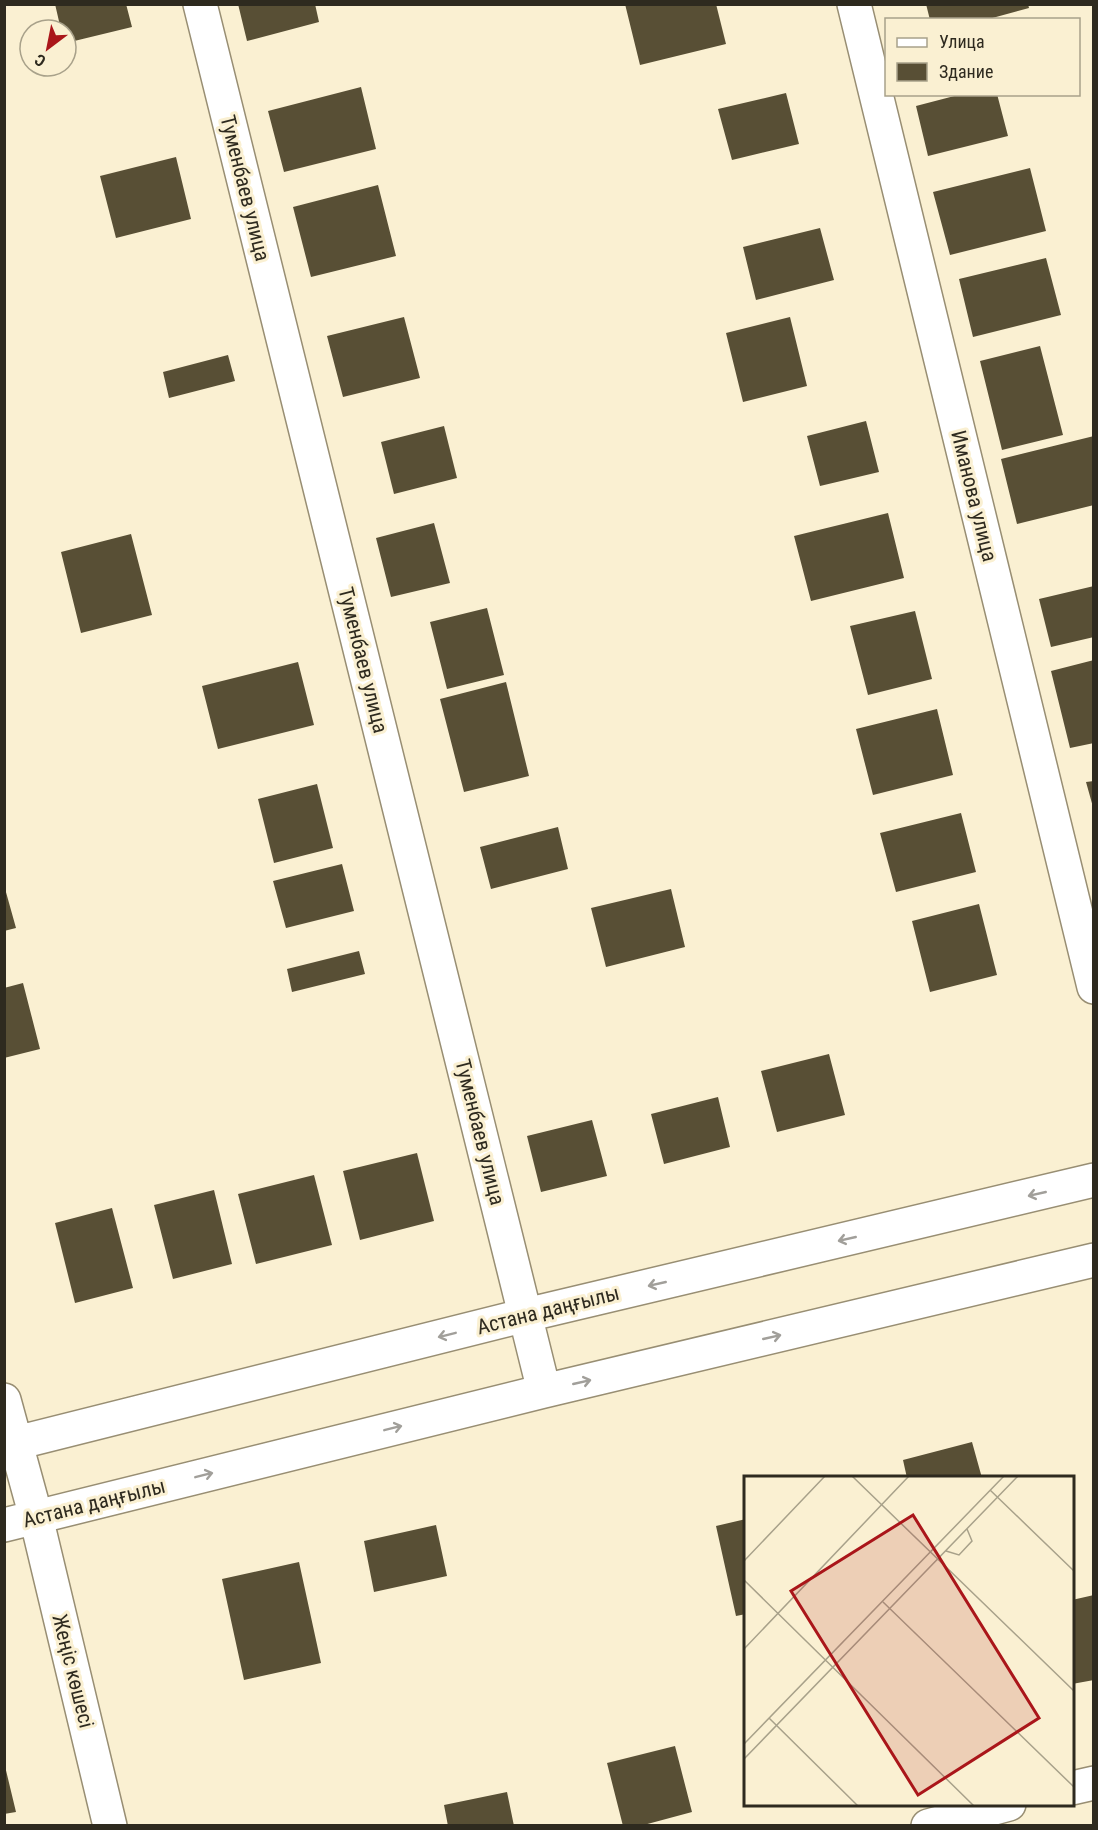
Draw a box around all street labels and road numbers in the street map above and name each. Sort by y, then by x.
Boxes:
street label: Туменбаев улица [215,113,275,263]
street label: Иманова улица [946,428,1002,564]
street label: Туменбаев улица [333,585,393,735]
street label: Туменбаев улица [450,1057,510,1207]
street label: Астана даңғылы [474,1281,622,1339]
street label: Астана даңғылы [20,1474,168,1532]
street label: Жеңіс көшесі [47,1612,99,1730]

